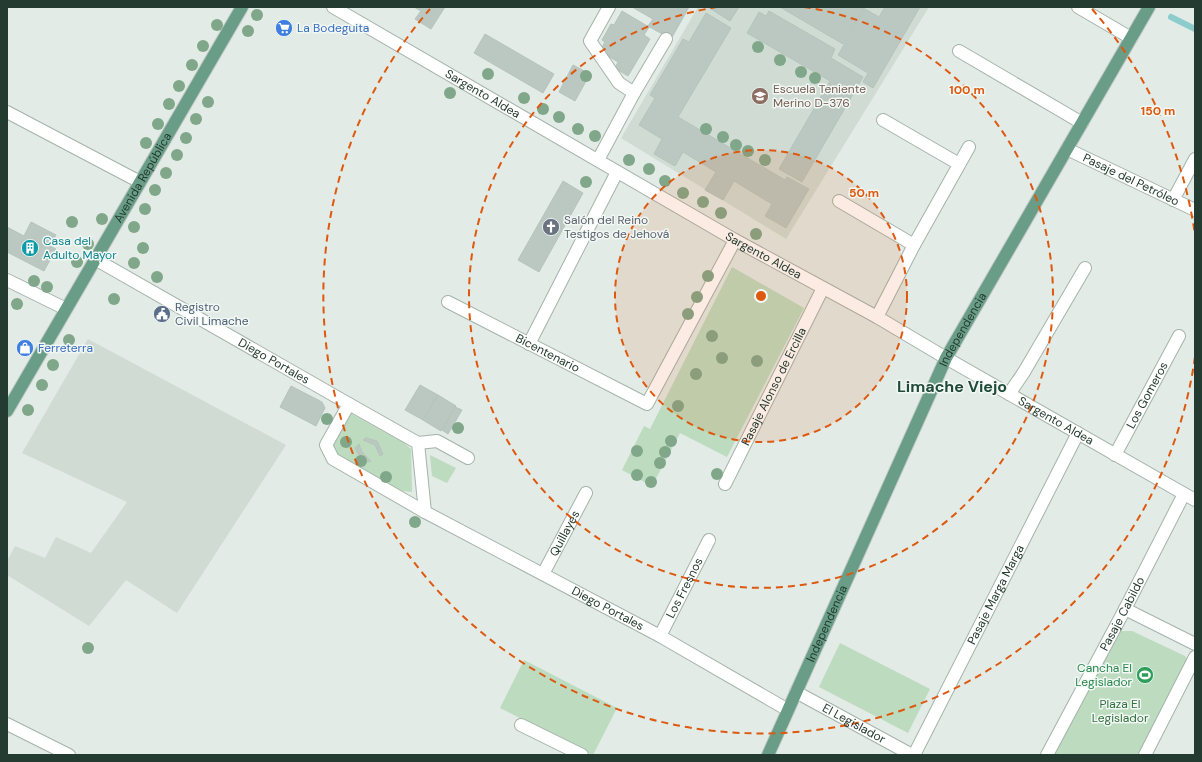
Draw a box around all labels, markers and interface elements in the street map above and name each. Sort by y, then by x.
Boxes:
supermarket icon: La Bodeguita [274,18,294,38]
place label: La Bodeguita [297,20,369,36]
street label: Sargento Aldea [442,66,523,122]
place label: Escuela Teniente Merino D-376 [773,81,866,111]
text: 100 m [949,82,985,98]
school or university icon: Escuela Teniente Merino D-376 [750,86,770,106]
text: 150 m [1141,103,1175,119]
street label: Avenida República [110,130,175,226]
street label: Pasaje del Petróleo [1080,150,1182,209]
text: 50 m [849,185,879,201]
place label: Salón del Reino Testigos de Jehová [564,212,669,242]
church icon: Salón del Reino Testigos de Jehová [541,217,561,237]
street label: Sargento Aldea [722,228,804,283]
place label: Casa del Adulto Mayor [43,233,117,263]
building icon: Casa del Adulto Mayor [20,238,40,258]
centre of rings [754,289,768,303]
street label: Independencia [935,290,990,369]
place label: Registro Civil Limache [175,299,249,329]
public building icon: Registro Civil Limache [152,304,172,324]
street label: Pasaje Alonso de Ercilla [738,325,810,448]
street label: Bicentenario [513,330,582,376]
street label: Diego Portales [235,334,312,388]
shop icon: Ferreterra [15,338,35,358]
place label: Ferreterra [38,340,93,356]
street label: Los Gomeros [1123,359,1172,431]
district label: Limache Viejo [897,376,1007,397]
street label: Sargento Aldea [1015,393,1097,449]
street label: Quillayes [546,508,583,559]
street label: Pasaje Marga Marga [964,542,1028,647]
street label: Los Fresnos [662,555,707,621]
street label: Pasaje Cabildo [1096,574,1148,654]
street label: Diego Portales [569,583,647,634]
street label: Independencia [803,583,851,665]
place label: Cancha El Legislador [1075,660,1133,690]
sports icon: Cancha El Legislador [1135,665,1155,685]
park label: Plaza El Legislador [1092,696,1149,726]
street label: El Legislador [820,700,889,747]

